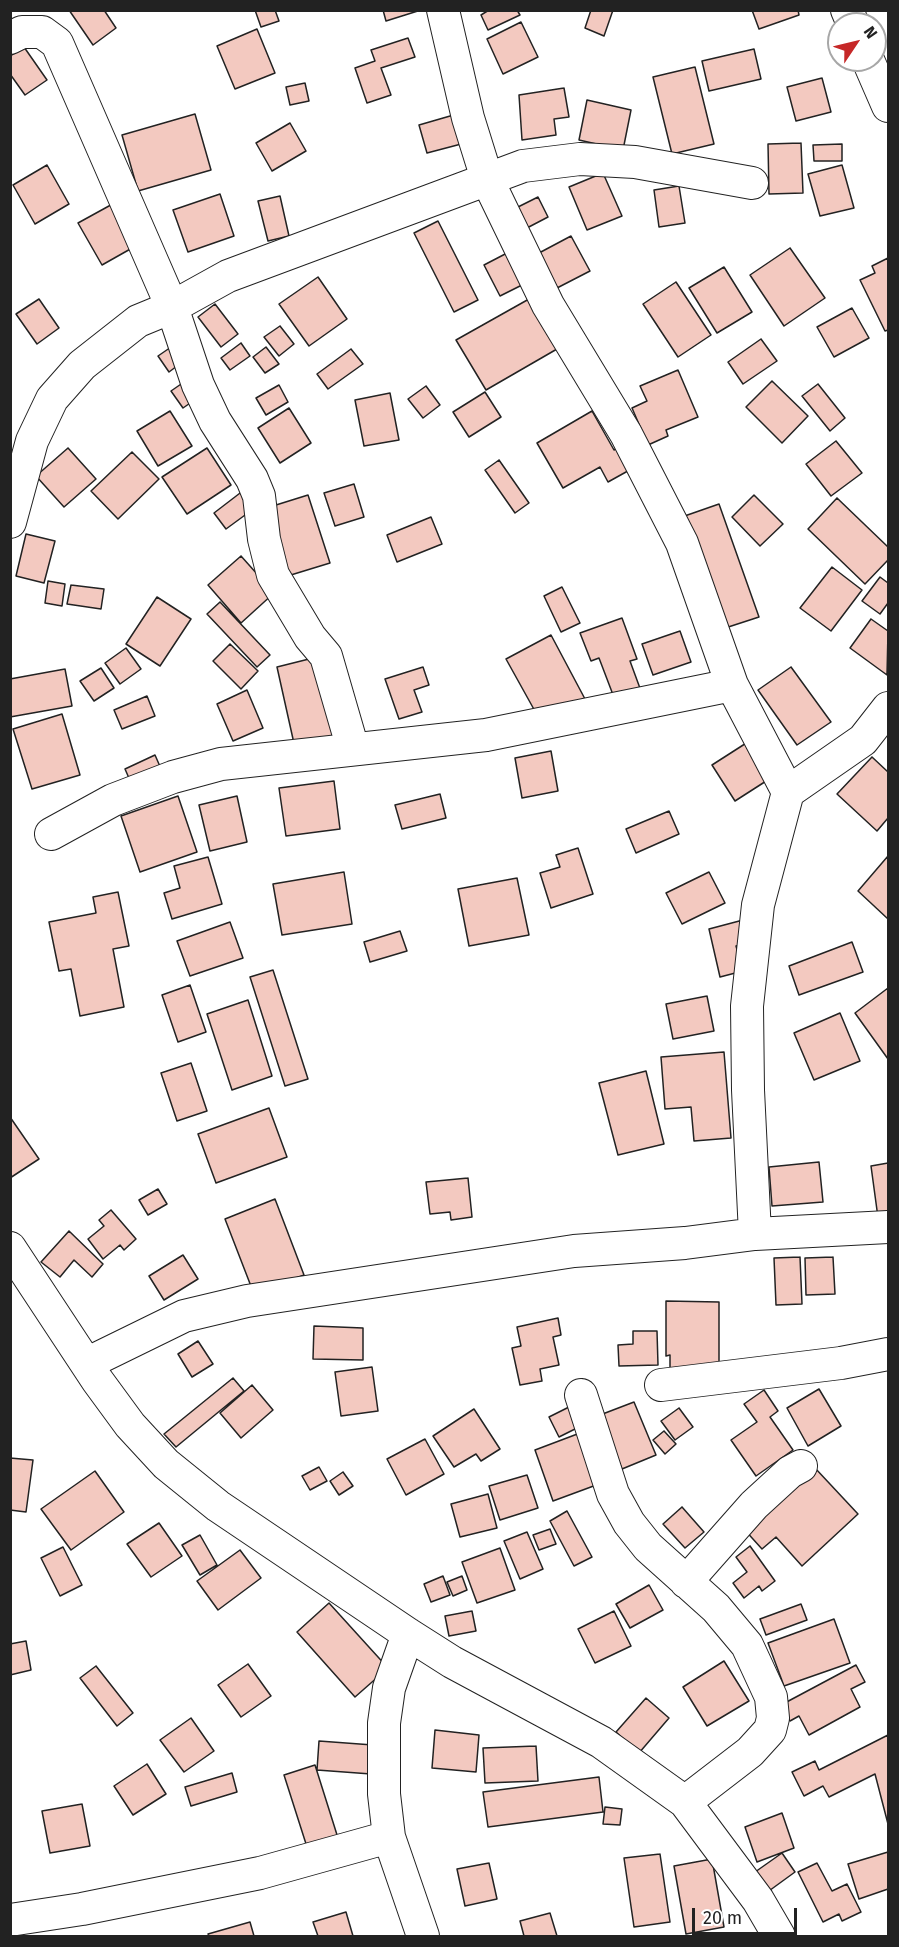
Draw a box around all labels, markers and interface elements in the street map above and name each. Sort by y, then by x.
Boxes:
north arrow [827,12,887,72]
text: N [860,23,881,42]
scale bar [695,1896,800,1934]
text: 20 m [703,1907,742,1929]

